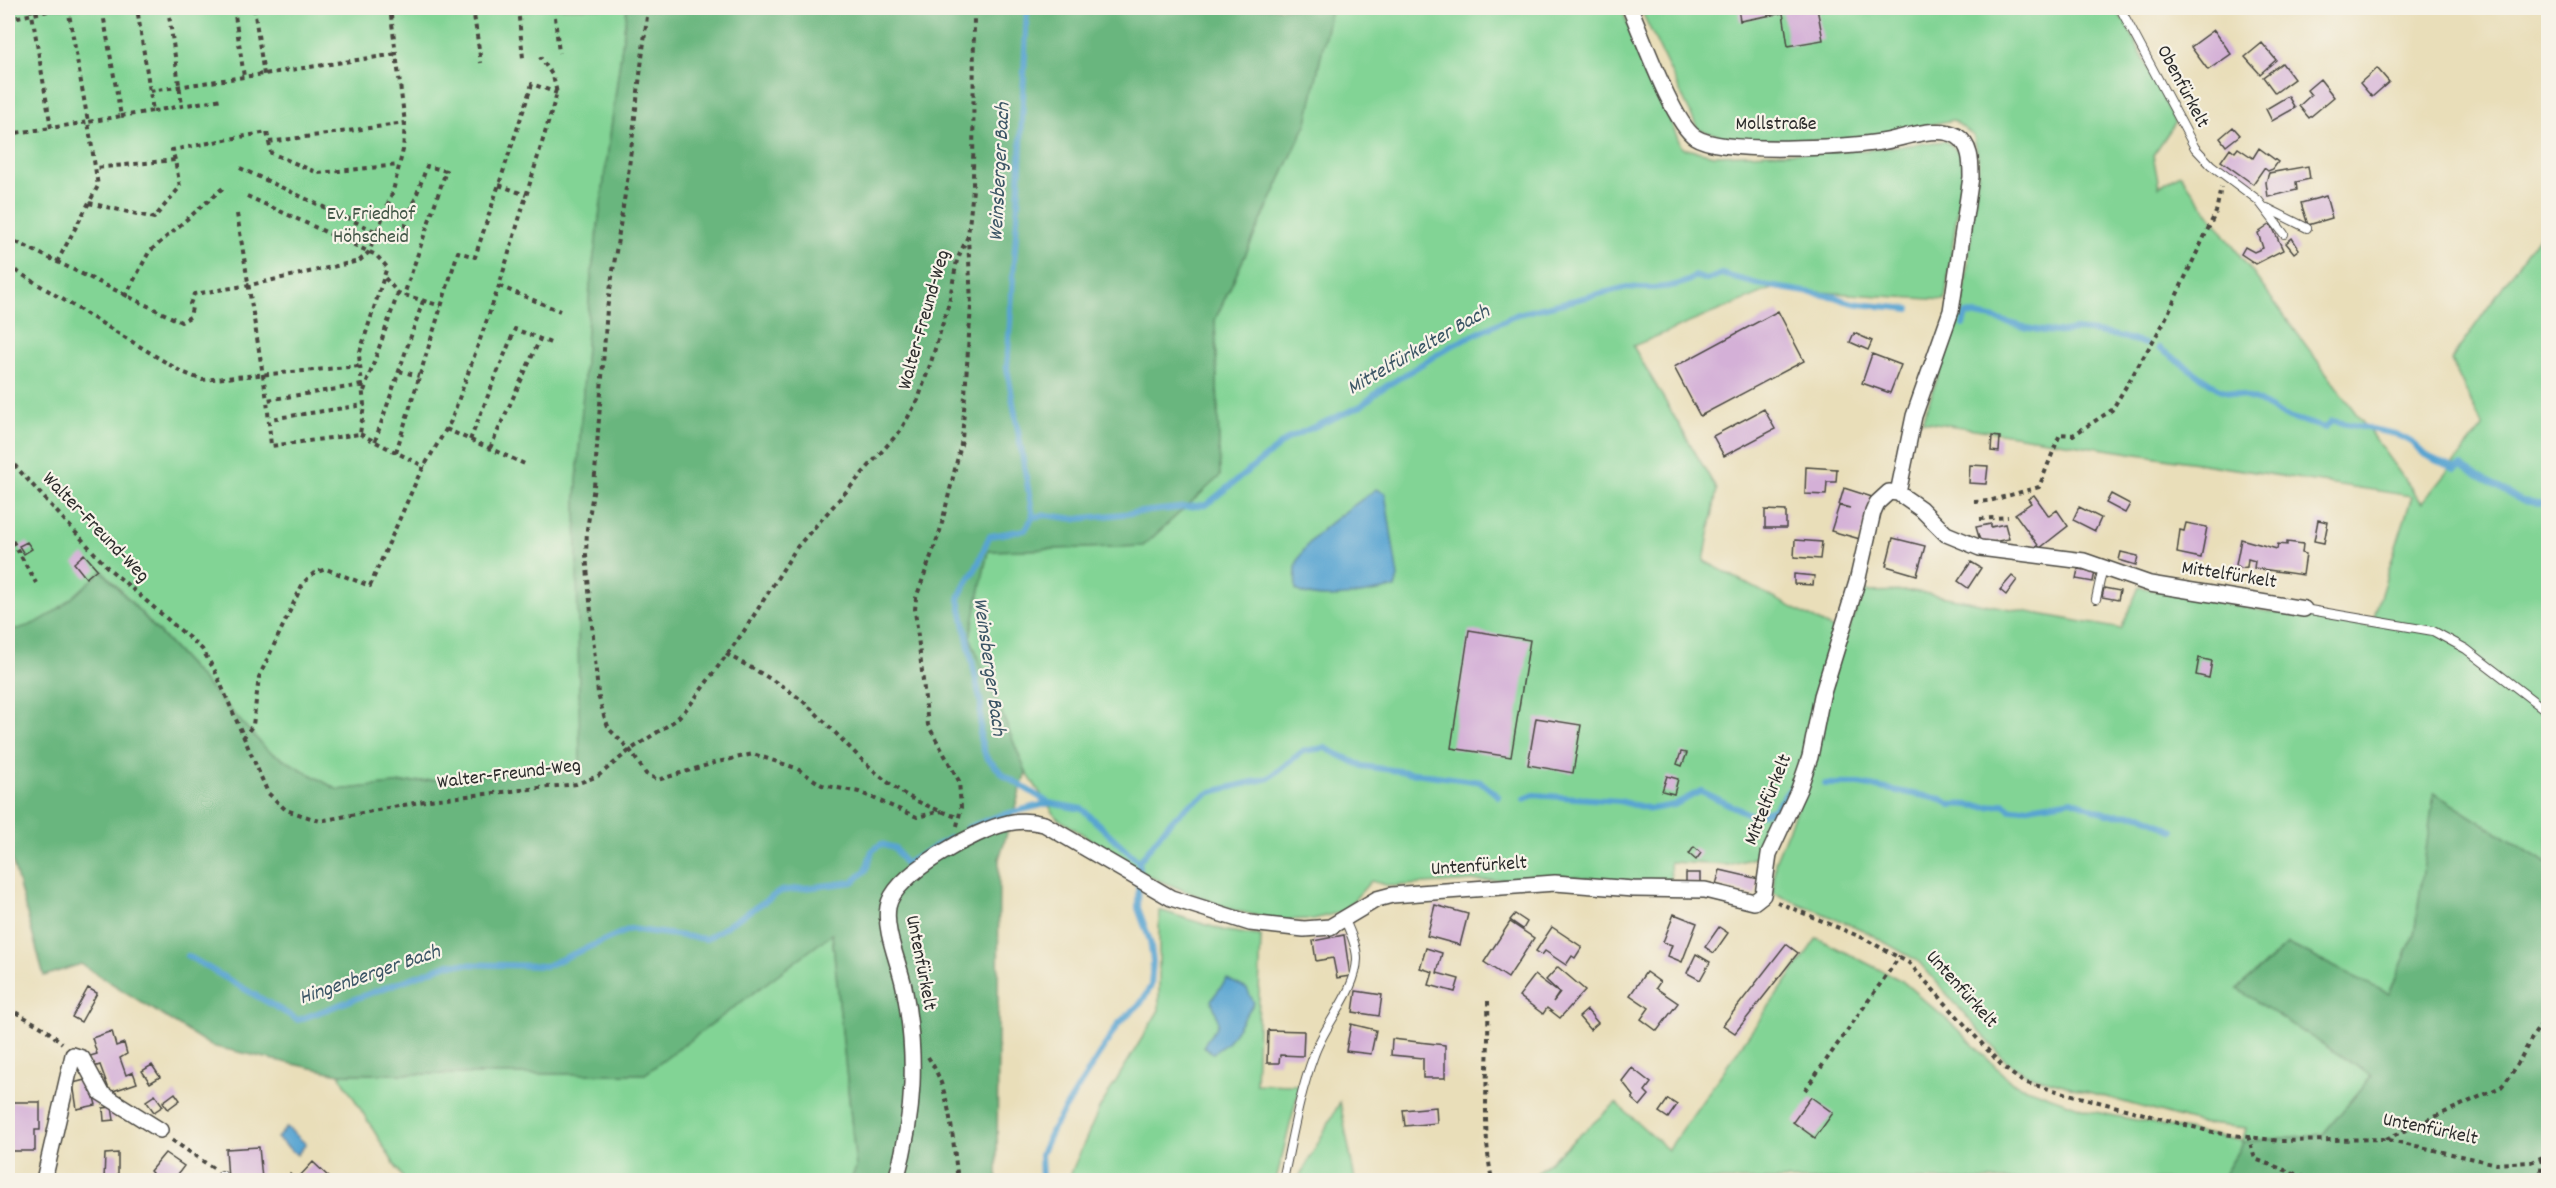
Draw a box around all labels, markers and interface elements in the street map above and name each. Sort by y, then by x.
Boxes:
street label: Obenfürkelt [2148,41,2216,133]
water label: Weinsberger Bach [982,101,1020,242]
street label: Mollstraße [1735,111,1817,139]
park label: Ev. Friedhof Höhscheid [327,201,416,252]
street label: Walter-Freund-Weg [892,247,958,393]
water label: Mittelfürkelter Bach [1342,297,1497,404]
street label: Walter-Freund-Weg [35,466,155,590]
street label: Mittelfürkelt [2179,555,2279,597]
water label: Weinsberger Bach [963,596,1013,739]
street label: Mittelfürkelt [1738,750,1800,850]
street label: Walter-Freund-Weg [436,752,582,798]
street label: Untenfürkelt [1430,850,1528,884]
street label: Untenfürkelt [897,913,943,1013]
water label: Hingenberger Bach [295,937,446,1014]
street label: Untenfürkelt [1918,945,2004,1035]
street label: Untenfürkelt [2380,1106,2480,1154]

